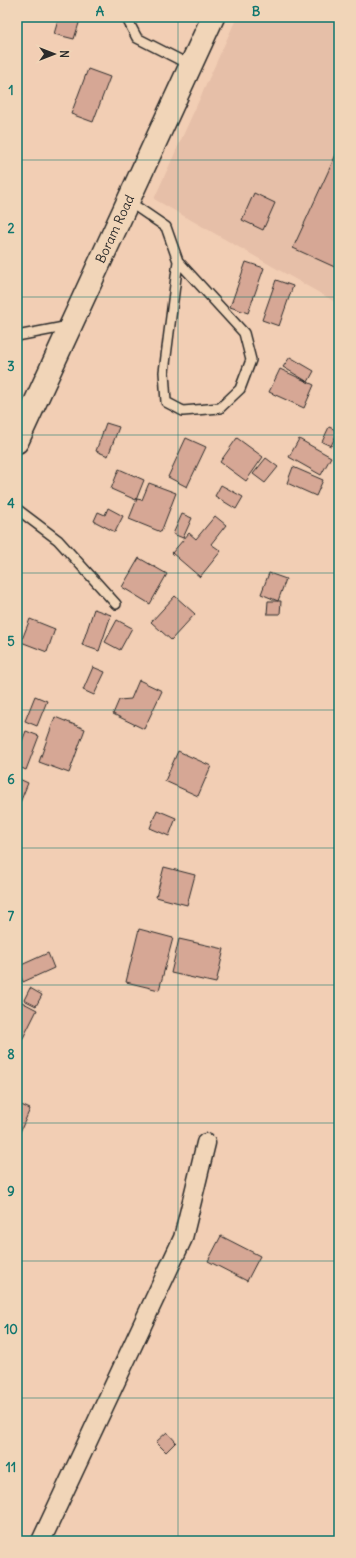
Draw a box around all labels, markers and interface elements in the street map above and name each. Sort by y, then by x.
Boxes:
text: A [96,3,105,20]
text: B [252,3,261,20]
north arrow [34,34,74,74]
text: N [57,50,71,58]
text: 1 [8,82,14,99]
street label: Boram Road [92,192,138,266]
text: 2 [7,220,15,237]
text: 3 [7,358,15,375]
text: 4 [7,495,15,512]
text: 5 [7,633,15,650]
text: 6 [7,771,15,788]
text: 7 [8,908,15,925]
text: 8 [7,1046,15,1063]
text: 9 [7,1183,15,1200]
text: 10 [4,1321,18,1338]
text: 11 [6,1459,16,1476]

